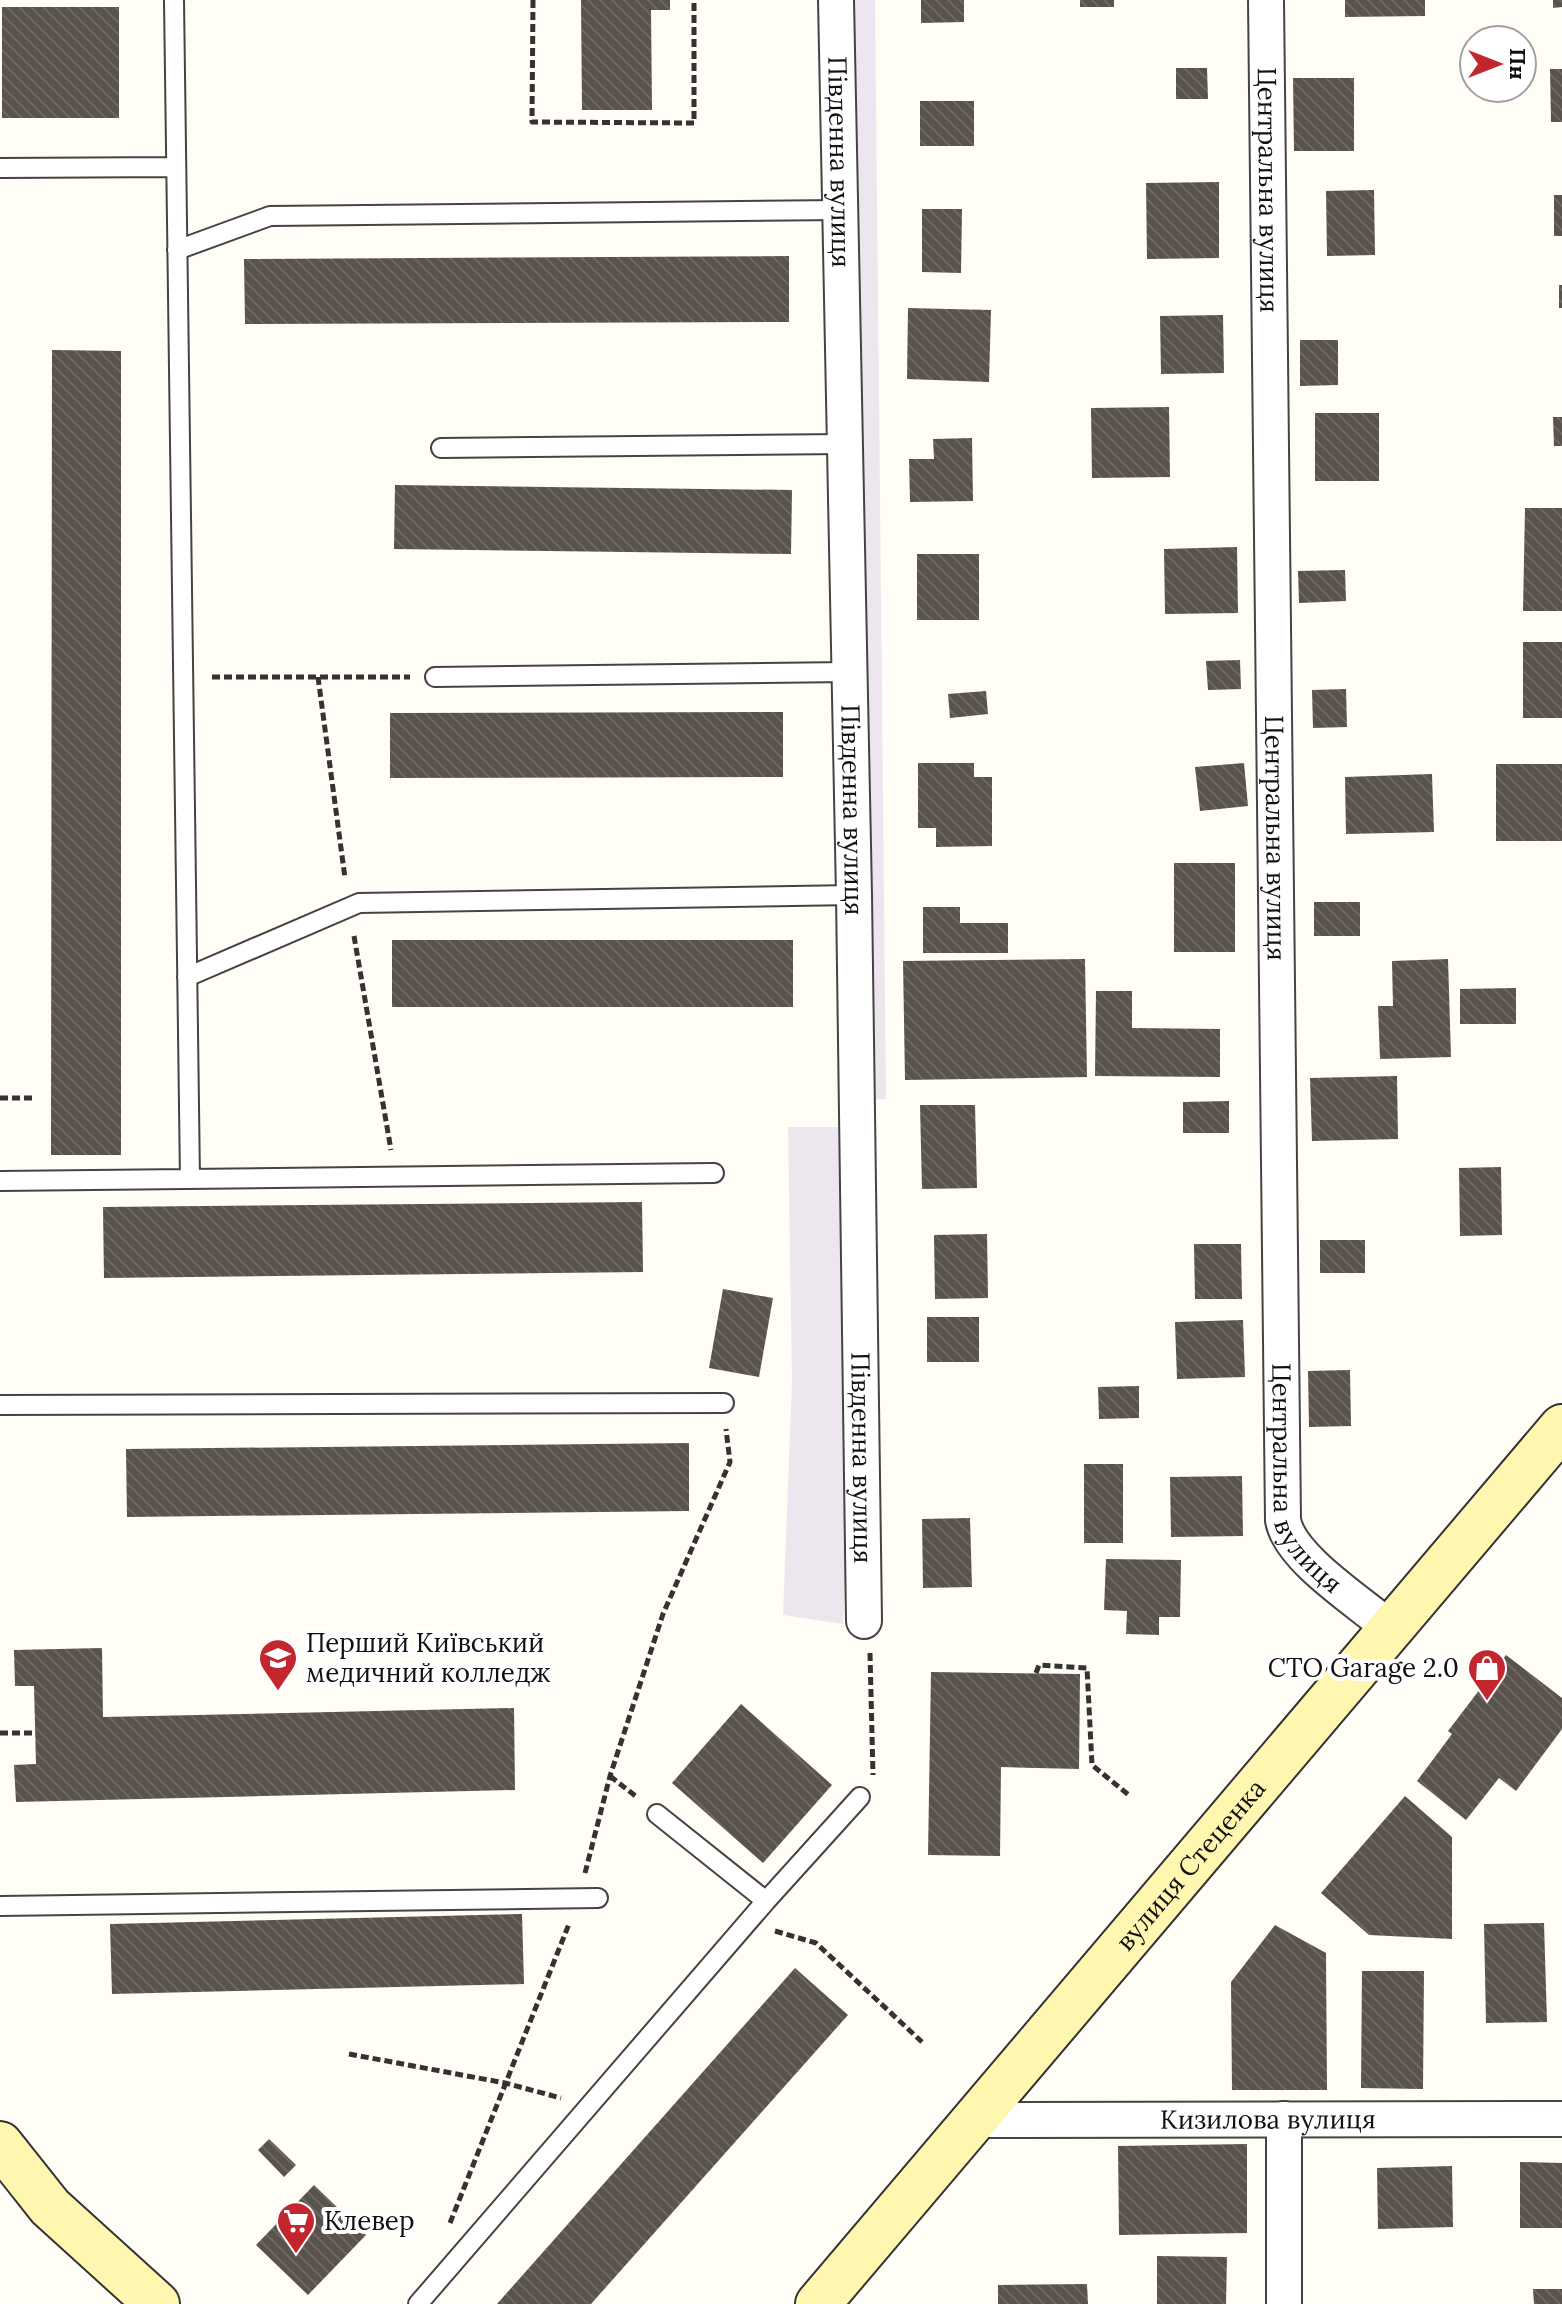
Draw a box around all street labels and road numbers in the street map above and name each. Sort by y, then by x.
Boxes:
street label: Південна вулиця [821,56,858,268]
street label: Центральна вулиця [1251,67,1286,313]
street label: Південна вулиця [834,704,871,916]
street label: Центральна вулиця [1258,715,1294,961]
street label: Південна вулиця [844,1352,880,1564]
street label: Центральна вулиця [1265,1363,1349,1600]
street label: вулиця Стеценка [1108,1772,1272,1957]
street label: Кизилова вулиця [1160,2102,1376,2136]

